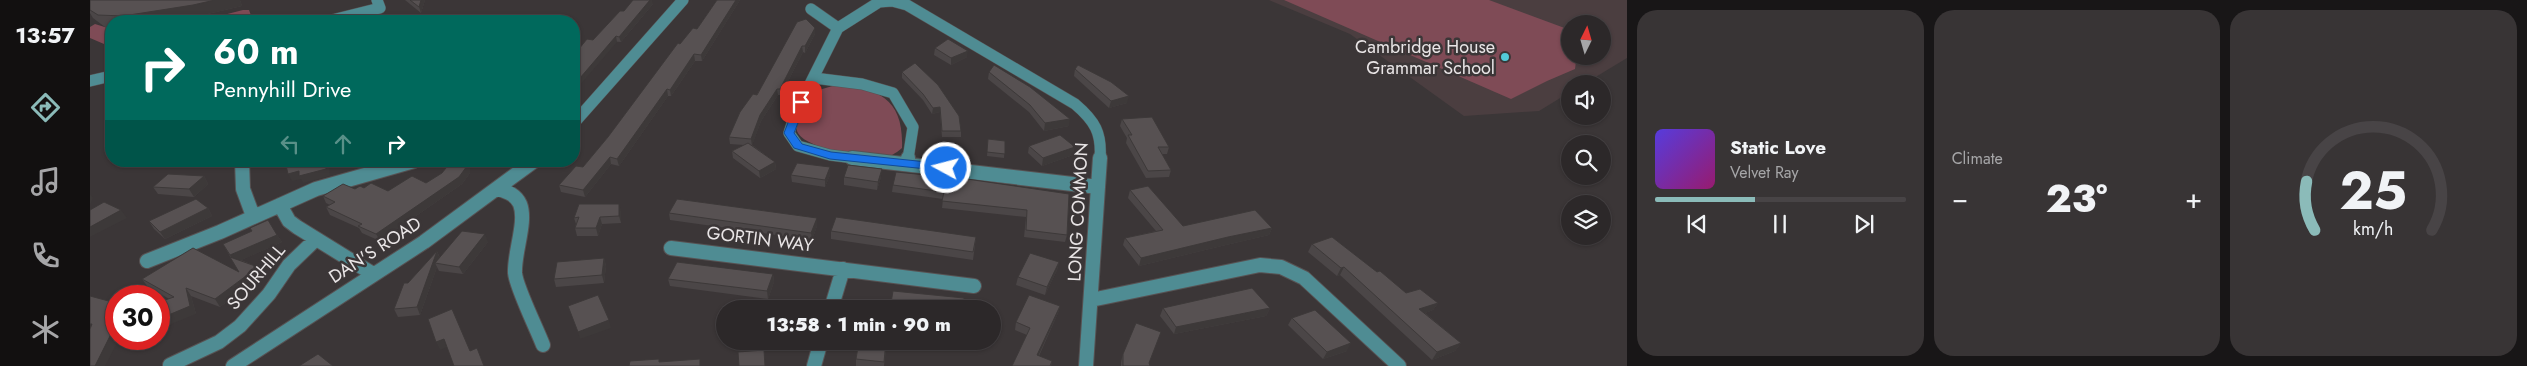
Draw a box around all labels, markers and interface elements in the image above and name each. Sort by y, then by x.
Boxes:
north arrow [1561,15,1611,65]
map controls [1561,15,1611,245]
text: 13:57 [15,19,75,51]
text: 60 m [213,27,299,77]
place label: Cambridge House Grammar School [1355,34,1495,81]
icon: right [130,35,195,100]
marker: Cambridge House Grammar School [1499,51,1511,63]
text: Pennyhill Drive [213,73,351,105]
button: sound [1561,75,1611,125]
pin [780,81,822,123]
icon: arrive [787,88,815,116]
icon: directions [28,90,63,125]
icon: left [276,130,304,158]
icon: ahead [329,130,357,158]
icon: right [382,130,410,158]
text: Static Love [1730,134,1826,161]
button: search [1561,135,1611,185]
position arrow [919,141,971,193]
street label: LONG COMMON [1061,142,1095,282]
text: Climate [1952,147,2003,170]
text: 25 [2340,153,2407,229]
text: Velvet Ray [1730,161,1799,184]
icon: music [28,164,63,199]
text: 23° [2046,171,2108,226]
text: − [1952,178,1968,219]
text: + [2185,178,2202,219]
button: layers [1561,195,1611,245]
street label: DAN'S ROAD [324,210,426,290]
icon: previous [1683,210,1711,238]
icon: pause [1766,210,1794,238]
icon: next [1850,210,1878,238]
text: km/h [2353,216,2394,242]
street label: GORTIN WAY [705,220,816,259]
icon: phone [28,238,63,273]
street label: SOURHILL [221,238,291,316]
speed limit sign: 30 [105,285,170,350]
text: 13:58 · 1 min · 90 m [766,311,951,338]
icon: climate [28,312,63,347]

